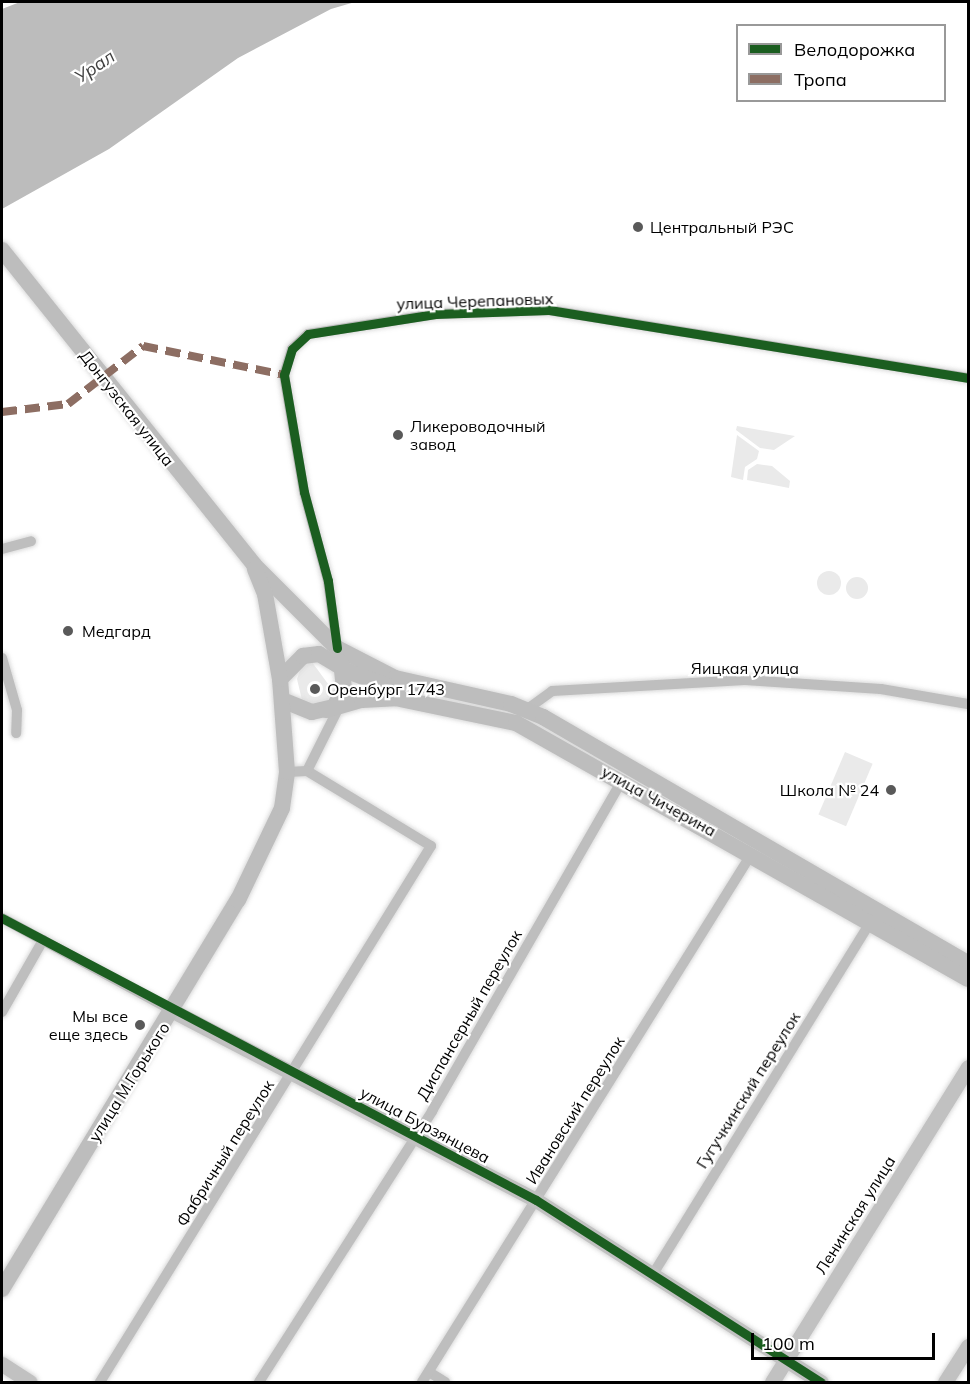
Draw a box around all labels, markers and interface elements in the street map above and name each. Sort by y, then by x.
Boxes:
legend [736,24,946,102]
text: Велодорожка [794,38,915,61]
water label: Урал [71,46,119,88]
text: Тропа [794,68,847,91]
place label: Центральный РЭС [650,217,794,237]
marker: Центральный РЭС [631,220,645,234]
street label: улица Черепановых [396,289,554,313]
street label: Донгузская улица [76,346,178,470]
place label: Ликероводочный завод [410,416,545,454]
marker: Ликероводочный завод [391,428,405,442]
place label: Медгард [82,621,151,641]
marker: Медгард [59,622,77,640]
street label: Яицкая улица [691,658,799,678]
place label: Оренбург 1743 [327,679,445,699]
marker: Оренбург 1743 [308,682,322,696]
street label: улица Чичерина [598,762,720,840]
place label: Школа № 24 [780,780,879,800]
marker: Школа № 24 [884,783,898,797]
street label: Диспансерный переулок [412,926,526,1104]
place label: Мы все еще здесь [49,1006,128,1044]
street label: Гугучкинский переулок [692,1008,804,1172]
marker: Мы все еще здесь [133,1018,147,1032]
street label: улица М.Горького [84,1019,174,1145]
street label: Ивановский переулок [522,1033,628,1187]
street label: Фабричный переулок [172,1076,278,1230]
street label: улица Бурзянцева [357,1083,493,1167]
street label: Ленинская улица [811,1152,899,1278]
scale bar [754,1321,938,1359]
text: 100 m [762,1332,815,1355]

